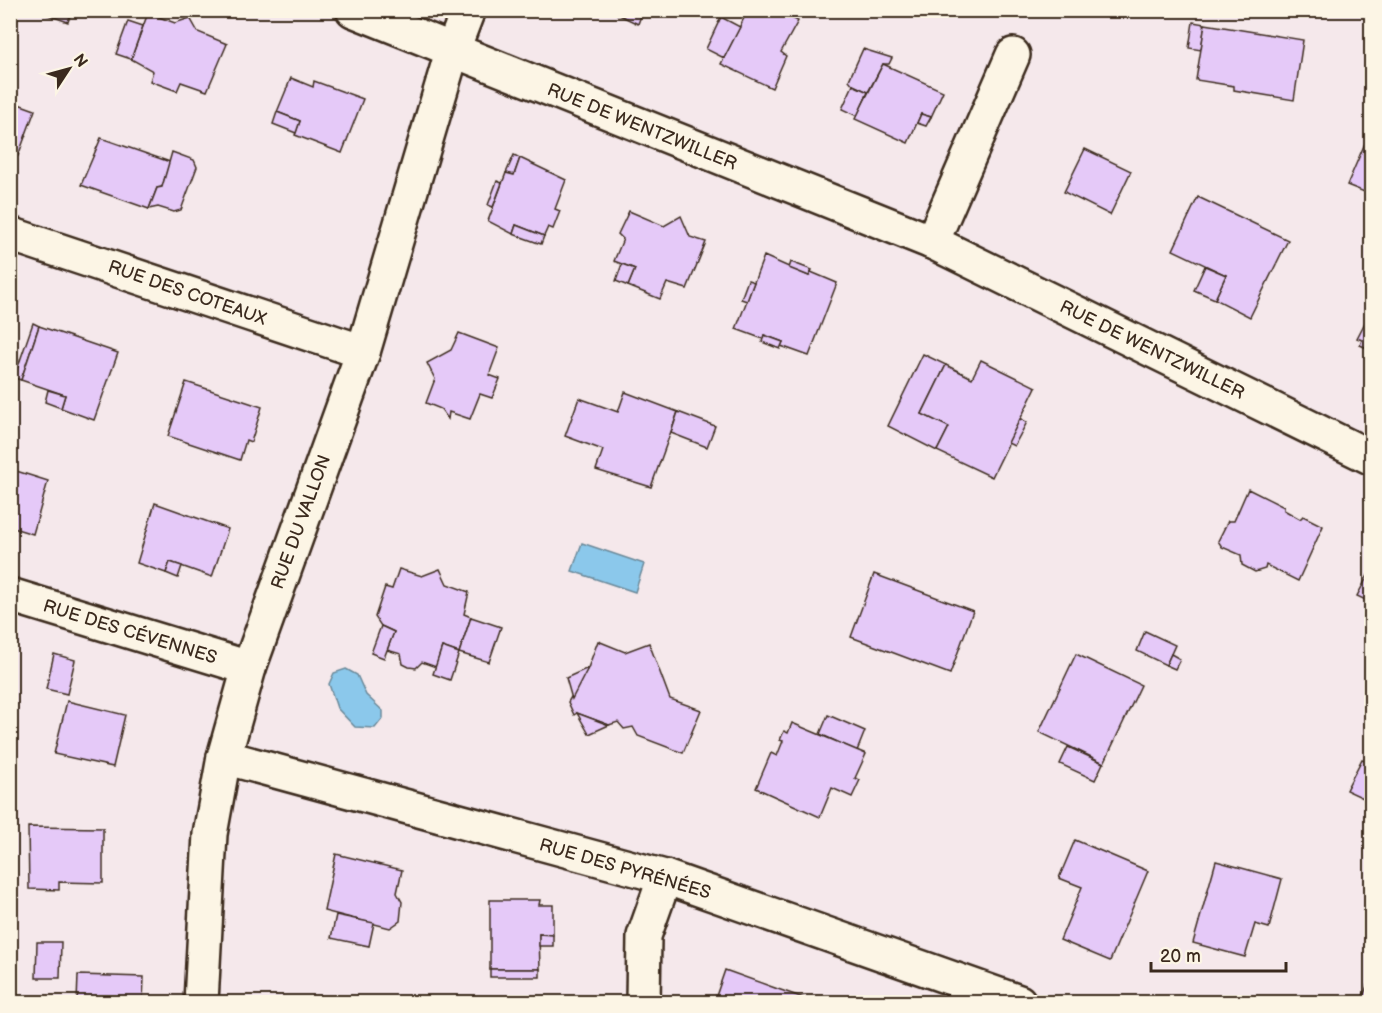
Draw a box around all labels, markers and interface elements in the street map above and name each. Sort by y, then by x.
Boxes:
north arrow [39,39,99,99]
text: N [69,51,91,72]
street label: RUE DE WENTZWILLER [544,79,740,175]
street label: RUE DES COTEAUX [105,256,269,330]
street label: RUE DE WENTZWILLER [1056,296,1248,404]
street label: RUE DU VALLON [267,452,335,592]
street label: RUE DES CÉVENNES [41,594,220,668]
street label: RUE DES PYRÉNÉES [537,833,714,904]
scale bar [1151,935,1286,973]
text: 20 m [1160,946,1201,967]

